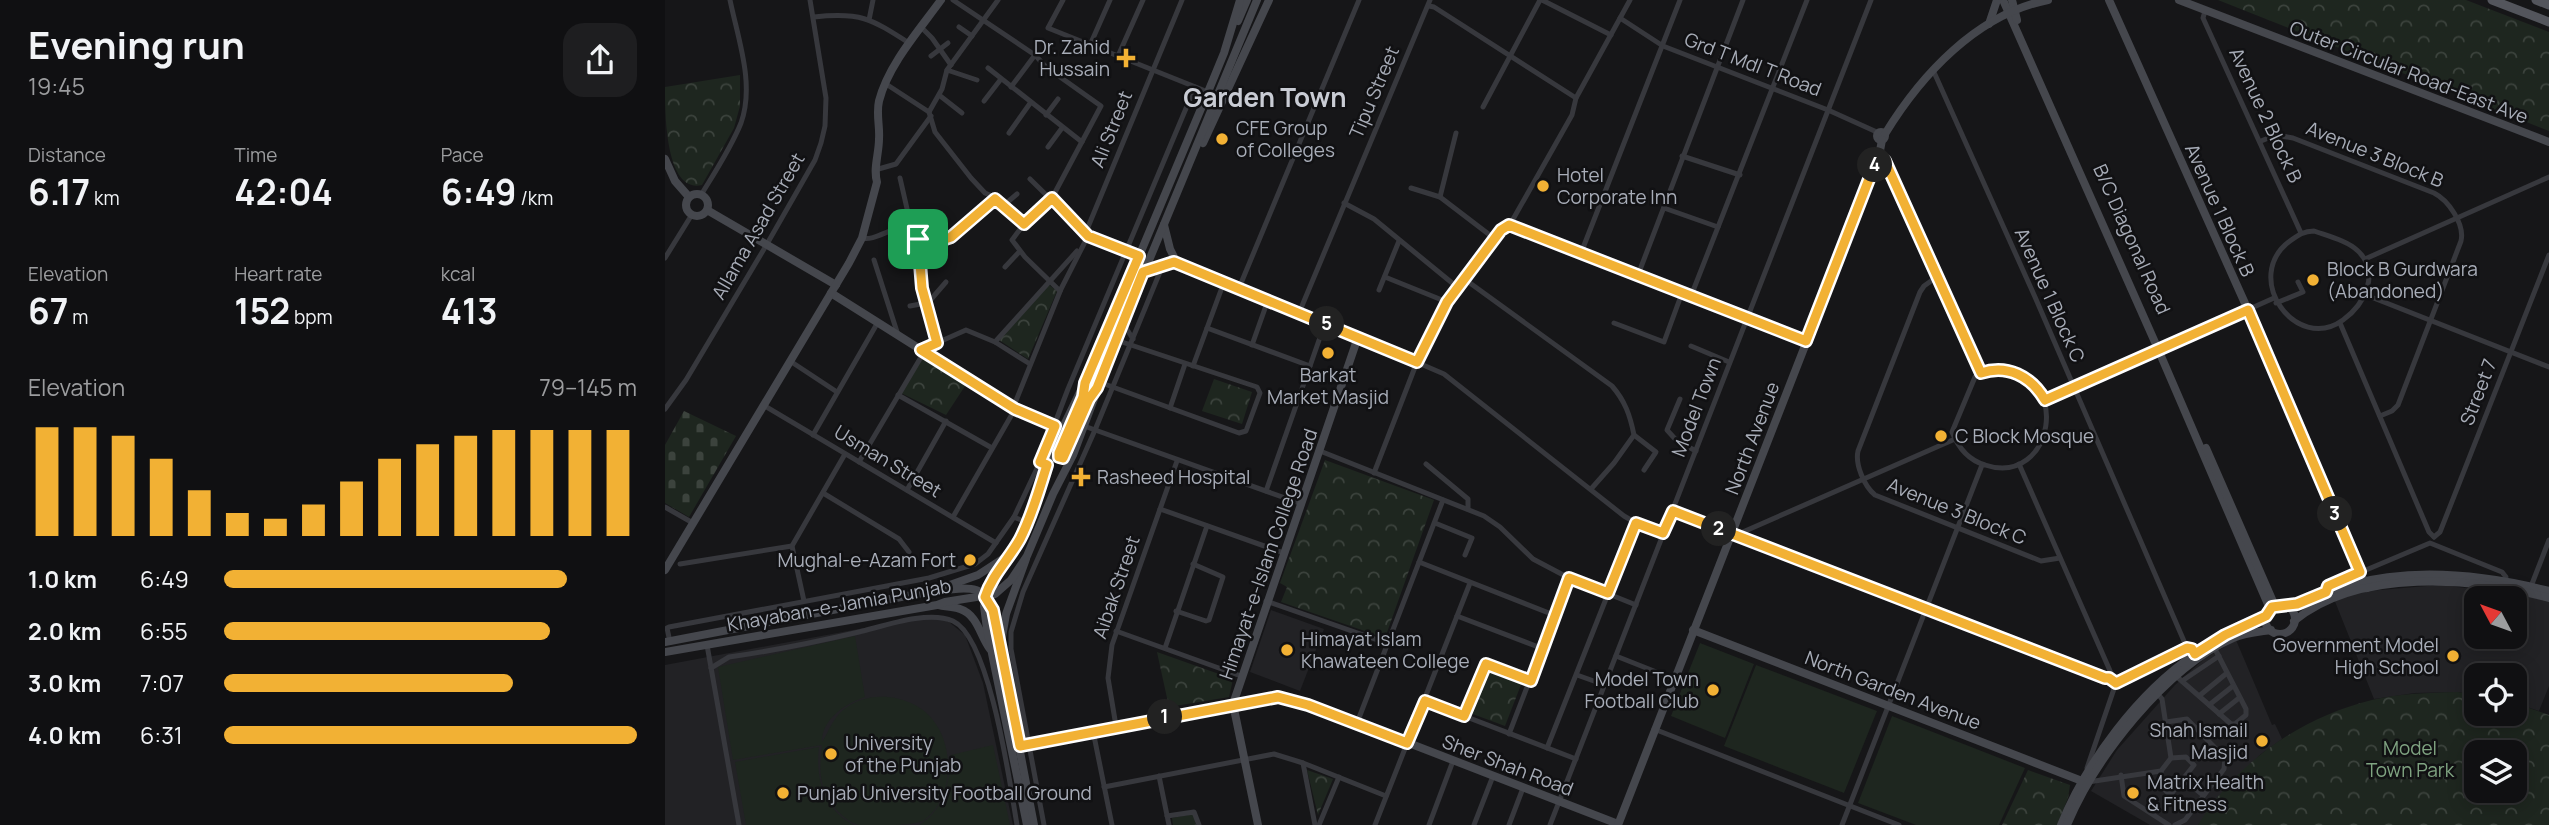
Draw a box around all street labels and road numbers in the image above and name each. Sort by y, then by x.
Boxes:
street label: Outer Circular Road-East Ave [2286,14,2532,130]
street label: Grd T Mdl T Road [1681,26,1825,102]
street label: Tipu Street [1343,42,1405,142]
street label: Avenue 2 Block B [2223,43,2309,187]
street label: Ali Street [1084,87,1138,171]
street label: Avenue 3 Block B [2303,115,2448,194]
street label: Avenue 1 Block B [2179,139,2261,281]
street label: Allama Asad Street [705,148,811,304]
street label: B/C Diagonal Road [2087,160,2177,318]
street label: Avenue 1 Block C [2009,224,2091,366]
street label: Model Town [1665,354,1727,460]
street label: Street 7 [2453,355,2503,429]
street label: North Avenue [1719,378,1785,498]
street label: Usman Street [829,419,947,503]
street label: Himayat-e-Islam College Road [1213,425,1323,683]
street label: Avenue 3 Block C [1884,471,2030,551]
street label: Aibak Street [1086,532,1146,642]
street label: Khayaban-e-Jamia Punjab [725,572,953,638]
street label: North Garden Avenue [1801,644,1985,736]
street label: Sher Shah Road [1439,728,1577,802]

